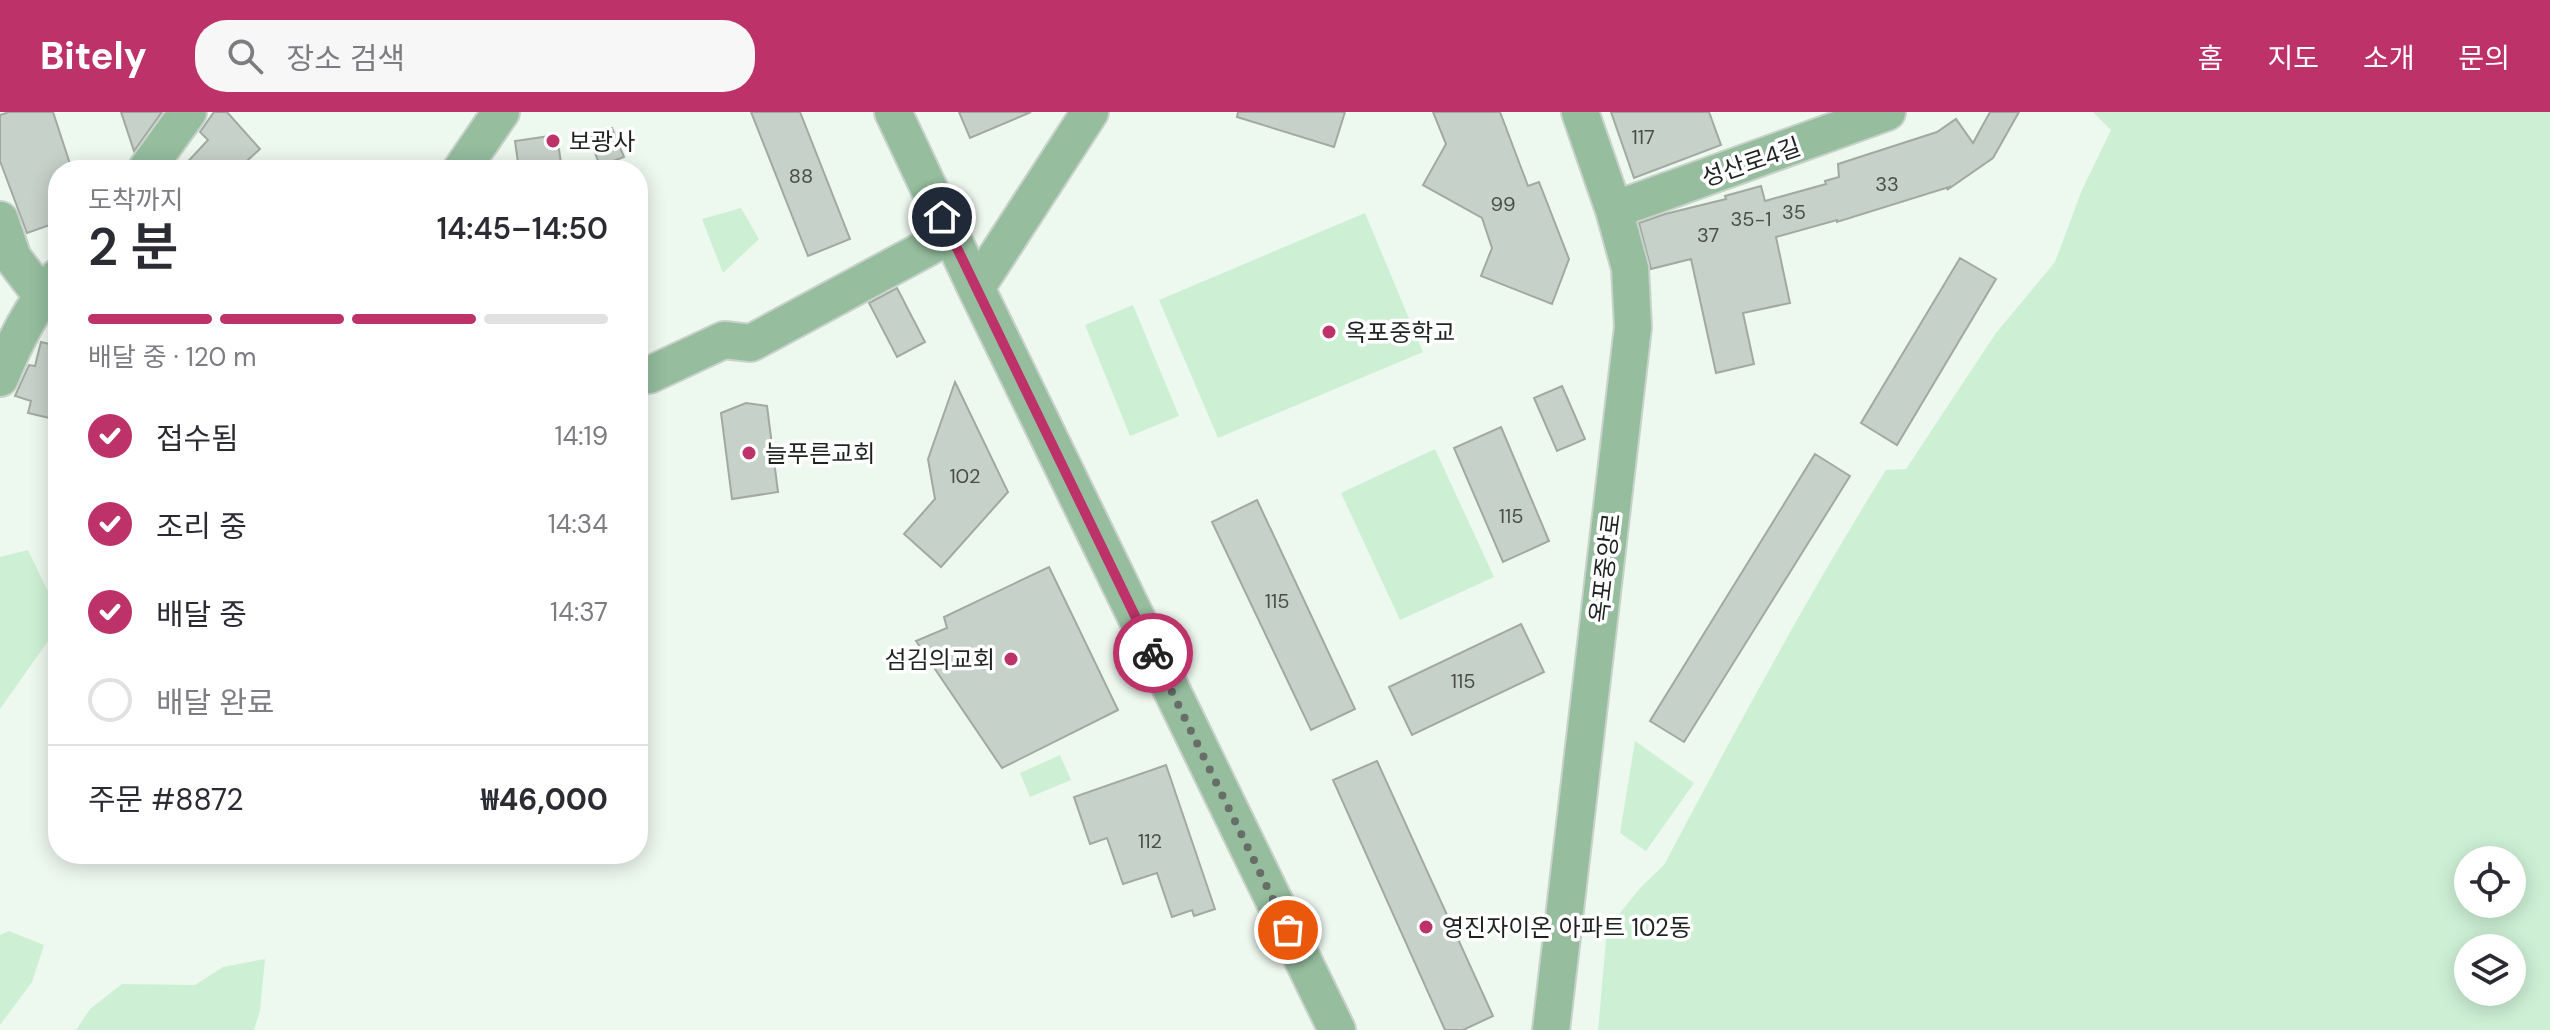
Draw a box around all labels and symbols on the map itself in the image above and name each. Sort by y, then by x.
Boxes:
house number: 117 [1631,124,1655,150]
place label: 보광사 [569,126,635,157]
street label: 성산로4길 [1697,131,1805,193]
marker: 보광사 [544,132,562,150]
house number: 88 [789,163,813,189]
house number: 33 [1875,171,1899,197]
pin [908,183,976,251]
house number: 99 [1490,191,1516,217]
house number: 35 [1782,199,1806,225]
house number: 35-1 [1730,206,1772,232]
house number: 37 [1697,222,1719,248]
place label: 옥포중학교 [1345,317,1455,348]
marker: 옥포중학교 [1320,323,1338,341]
place label: 늘푸른교회 [765,438,875,469]
marker: 늘푸른교회 [740,444,758,462]
house number: 102 [949,463,981,489]
house number: 115 [1499,503,1523,529]
street label: 옥포중앙로 [1583,511,1627,625]
house number: 115 [1265,588,1289,614]
courier [1113,613,1193,693]
place label: 섬김의교회 [885,644,995,675]
marker: 섬김의교회 [1002,650,1020,668]
house number: 115 [1451,668,1475,694]
house number: 112 [1138,828,1162,854]
pin [1254,896,1322,964]
place label: 영진자이온 아파트 102동 [1442,912,1691,943]
marker: 영진자이온 아파트 102동 [1417,918,1435,936]

